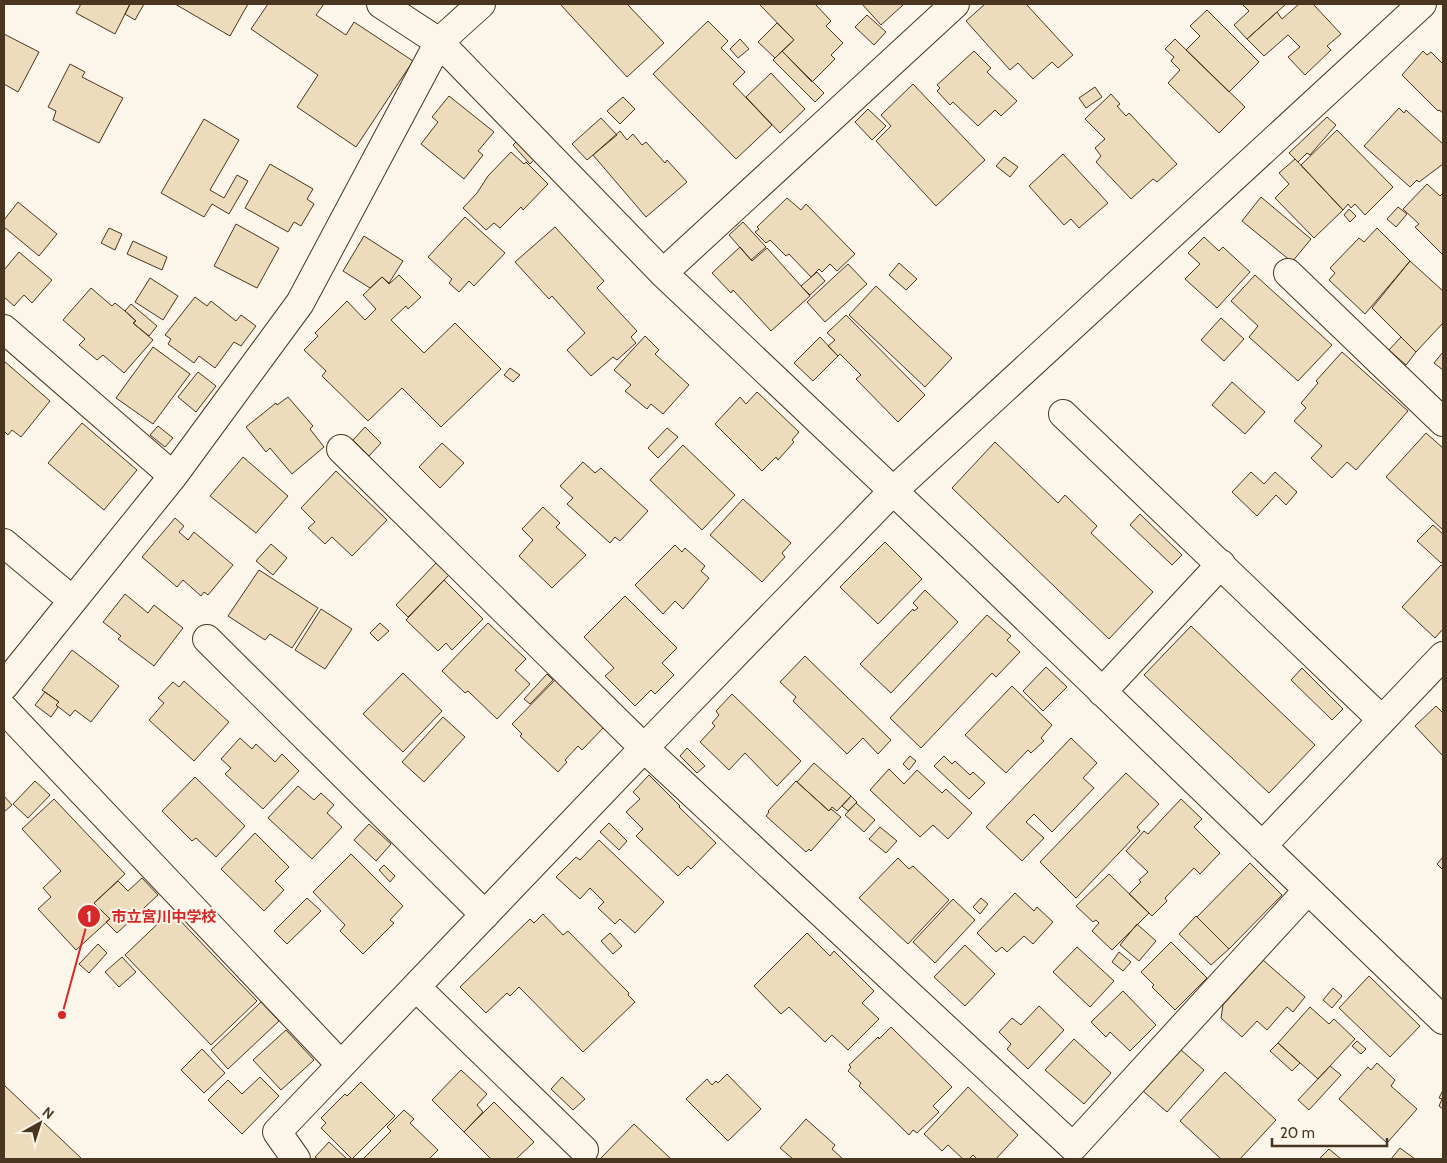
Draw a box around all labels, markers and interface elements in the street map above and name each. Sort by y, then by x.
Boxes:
callout: 市立宮川中学校 [77,901,227,931]
text: 1 [86,908,92,926]
text: 市立宮川中学校 [111,908,217,926]
north arrow [15,1098,65,1148]
text: N [39,1103,58,1123]
scale bar [1272,1116,1387,1148]
text: 20 m [1280,1124,1315,1142]

